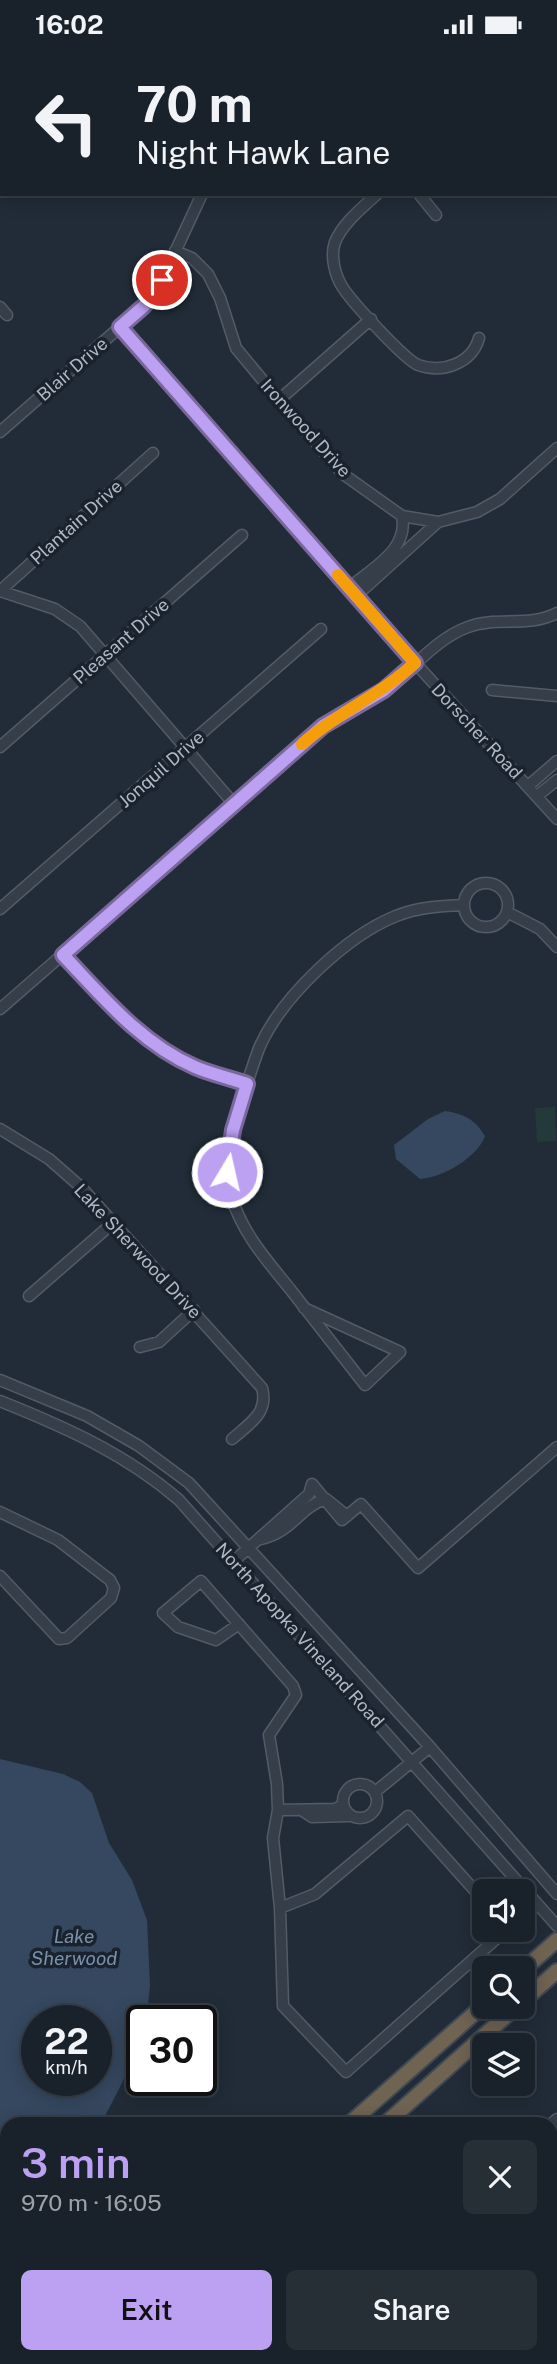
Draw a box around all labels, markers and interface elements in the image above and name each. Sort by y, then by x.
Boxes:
text: 16:02 [35,9,104,40]
text: 70 m [136,75,253,133]
icon: left [21,77,112,168]
text: Night Hawk Lane [136,134,390,171]
pin [132,250,192,310]
icon: arrive [143,261,181,299]
street label: Blair Drive [32,333,112,405]
street label: Ironwood Drive [256,375,356,481]
street label: Plantain Drive [26,475,126,569]
street label: Pleasant Drive [69,594,173,688]
street label: Dorscher Road [427,679,527,783]
street label: Jonquil Drive [114,726,208,812]
position arrow [190,1135,264,1209]
street label: Lake Sherwood Drive [70,1179,206,1323]
street label: North Apopka Vineland Road [212,1538,388,1732]
map controls [472,1879,535,2096]
button: sound [472,1879,535,1942]
water label: Lake Sherwood [31,1925,117,1969]
button: search [472,1956,535,2019]
speed limit sign: 30 [126,2005,217,2096]
text: 22 [44,2021,89,2062]
button: layers [472,2033,535,2096]
text: km/h [45,2057,88,2078]
text: 3 min [21,2138,131,2187]
button: close [463,2140,537,2214]
text: 970 m · 16:05 [21,2189,162,2216]
button: Exit [21,2270,272,2350]
button: Share [286,2270,537,2350]

